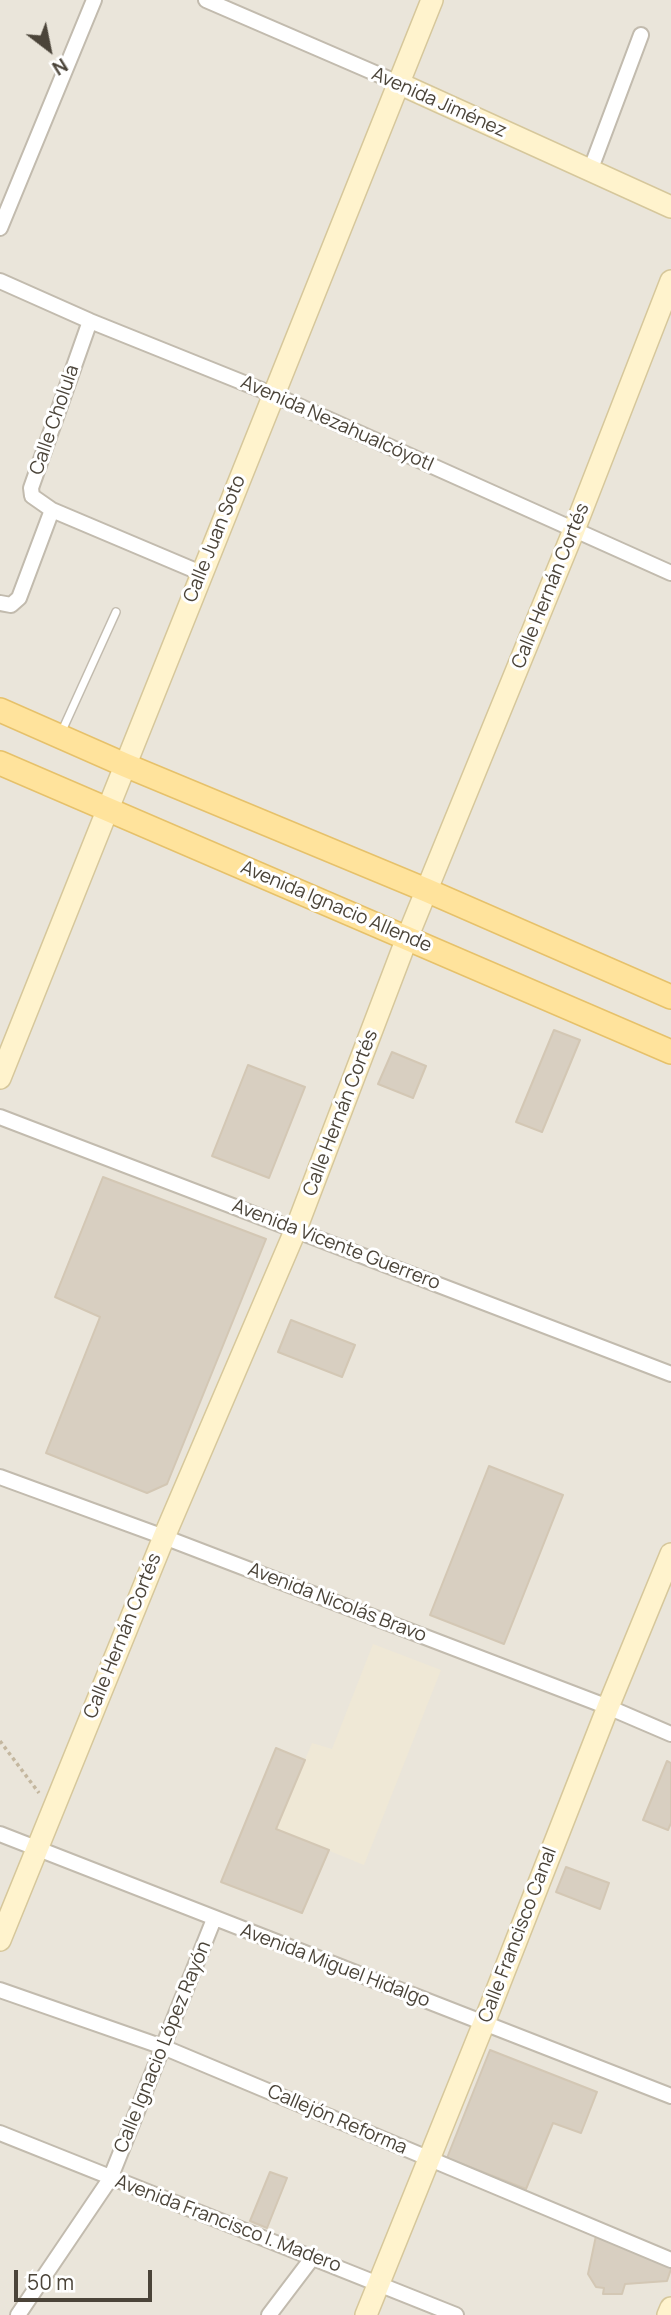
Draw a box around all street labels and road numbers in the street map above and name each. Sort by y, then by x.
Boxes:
street label: Avenida Jiménez [368,63,510,143]
street label: Calle Cholula [26,362,84,478]
street label: Avenida Nezahualcóyotl [237,371,437,477]
street label: Calle Juan Soto [179,472,251,606]
street label: Calle Hernán Cortés [507,500,595,672]
street label: Avenida Ignacio Allende [237,856,435,958]
street label: Calle Hernán Cortés [299,1027,383,1199]
street label: Avenida Vicente Guerrero [229,1195,443,1295]
street label: Calle Hernán Cortés [79,1550,167,1722]
street label: Avenida Nicolás Bravo [245,1558,429,1648]
street label: Calle Francisco Canal [474,1844,562,2026]
street label: Avenida Miguel Hidalgo [237,1919,433,2013]
street label: Calle Ignacio López Rayón [110,1938,216,2156]
street label: Callejón Reforma [264,2080,410,2160]
street label: Avenida Francisco I. Madero [112,2170,344,2278]

